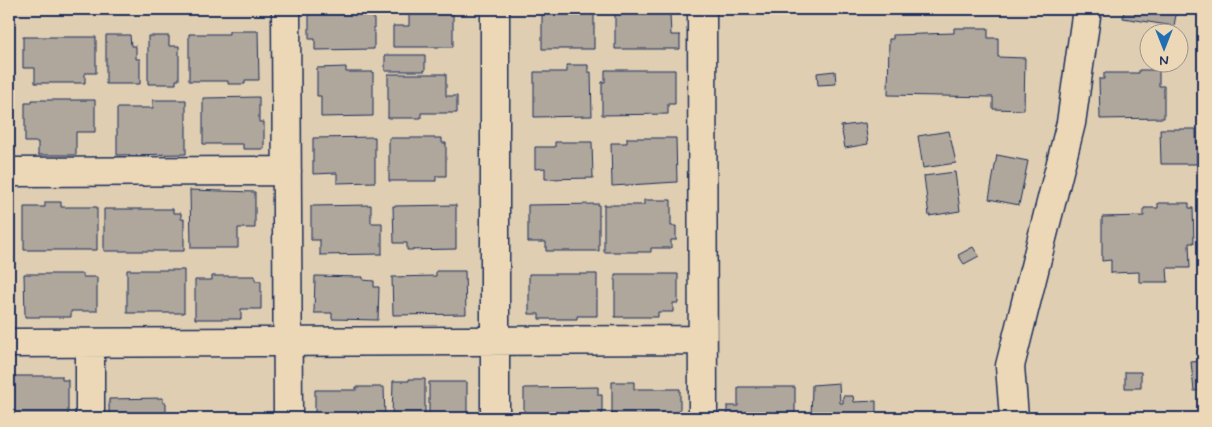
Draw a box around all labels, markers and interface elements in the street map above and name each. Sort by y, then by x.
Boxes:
north arrow [1140,22,1190,72]
text: N [1159,51,1169,69]

